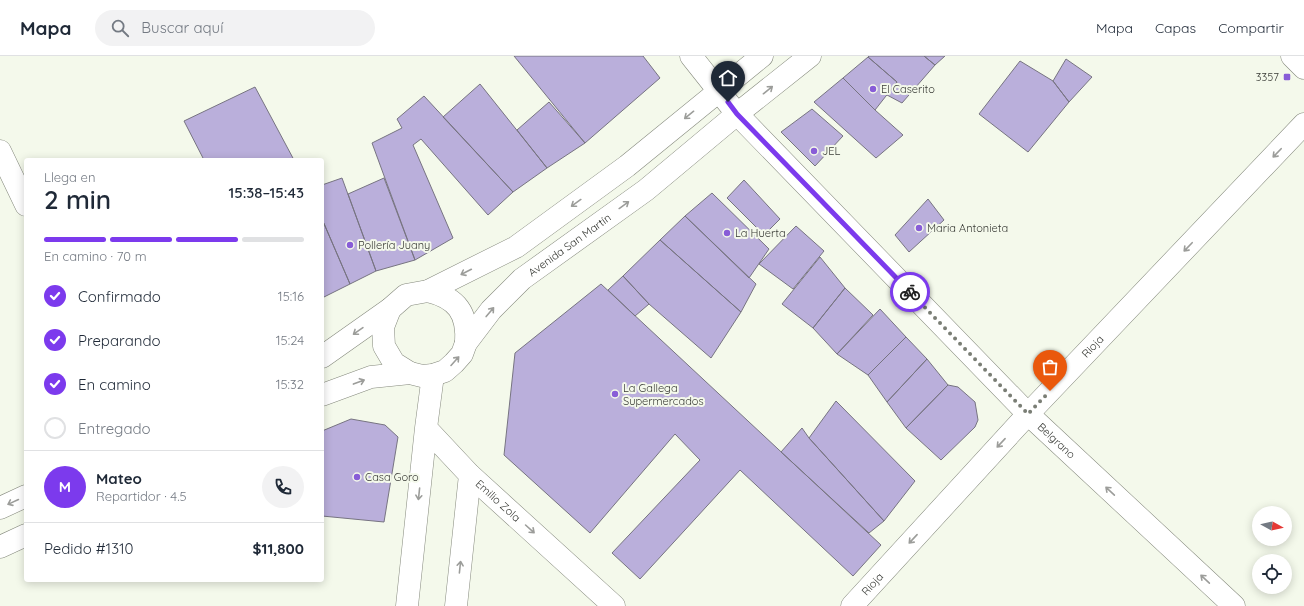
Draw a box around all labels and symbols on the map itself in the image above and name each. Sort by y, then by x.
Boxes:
pin [711,61,745,102]
place label: 3357 [1256,70,1279,84]
marker: 3357 [1282,72,1292,82]
place label: El Caserito [881,82,935,96]
marker: El Caserito [868,84,878,94]
one-way arrow [762,85,773,94]
one-way arrow [684,110,694,119]
place label: JEL [822,144,841,158]
marker: JEL [809,146,819,156]
one-way arrow [1272,148,1282,158]
one-way arrow [570,199,581,208]
one-way arrow [619,201,630,209]
street label: Avenida San Martín [525,210,614,279]
place label: Maria Antonieta [927,221,1008,235]
marker: Maria Antonieta [914,223,924,233]
place label: La Huerta [735,226,786,240]
marker: La Huerta [722,228,732,238]
place label: Pollería Juany [358,238,430,252]
marker: Pollería Juany [345,240,355,250]
one-way arrow [1183,242,1192,252]
one-way arrow [460,269,472,276]
courier [890,272,930,312]
one-way arrow [486,307,495,317]
one-way arrow [353,327,364,336]
street label: Rioja [1078,332,1107,361]
pin [1033,350,1067,391]
one-way arrow [451,356,460,366]
one-way arrow [352,377,364,385]
place label: La Gallega Supermercados [623,381,704,408]
marker: La Gallega Supermercados [610,389,620,399]
street label: Belgrano [1035,420,1079,462]
one-way arrow [997,438,1006,448]
place label: Casa Goro [365,470,419,484]
marker: Casa Goro [352,472,362,482]
street label: Emilio Zola [473,477,524,525]
one-way arrow [1105,486,1115,496]
one-way arrow [415,487,423,500]
one-way arrow [7,499,19,506]
north arrow [1252,506,1292,546]
one-way arrow [525,525,535,534]
one-way arrow [909,534,918,544]
one-way arrow [456,561,464,574]
street label: Rioja [858,570,886,598]
one-way arrow [1200,575,1210,584]

